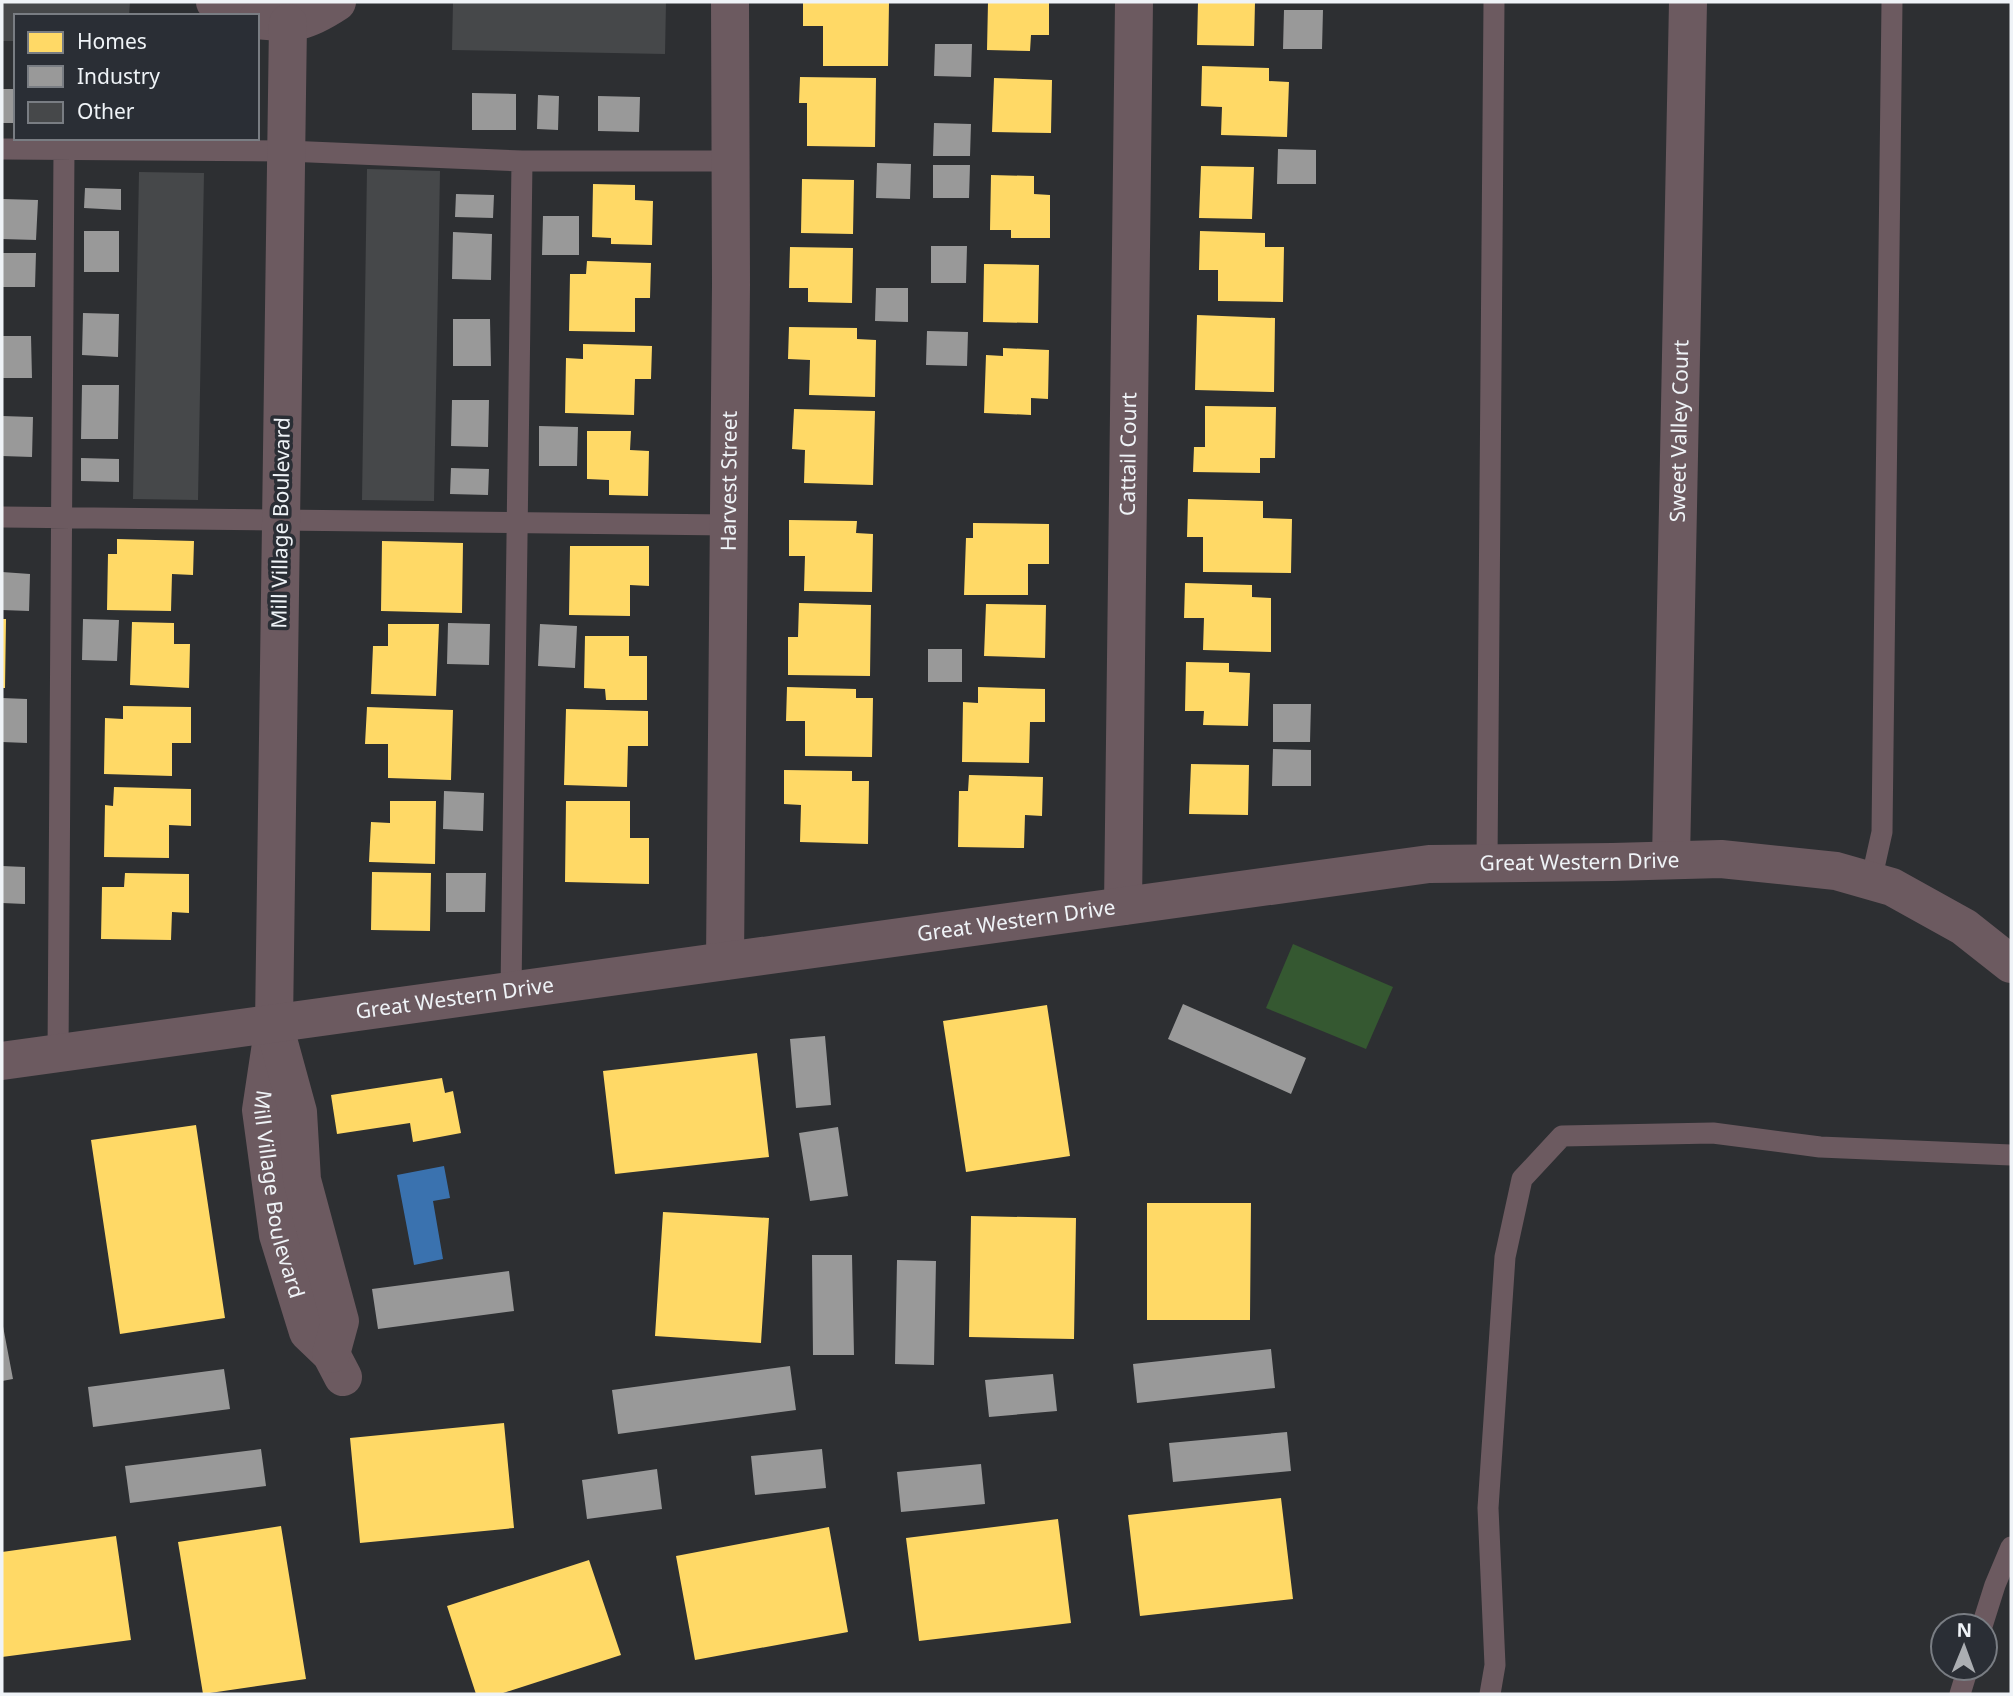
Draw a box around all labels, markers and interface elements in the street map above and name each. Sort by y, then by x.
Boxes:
legend [14,14,259,140]
text: Homes [77,27,147,55]
text: Industry [77,62,160,90]
text: Other [77,97,135,125]
street label: Sweet Valley Court [1663,339,1694,523]
street label: Cattail Court [1113,392,1142,516]
street label: Harvest Street [714,410,743,551]
street label: Mill Village Boulevard [264,417,296,629]
street label: Great Western Drive [1479,845,1680,876]
street label: Great Western Drive [915,892,1117,948]
street label: Great Western Drive [354,970,555,1025]
street label: Mill Village Boulevard [248,1088,312,1301]
north arrow [1929,1612,1999,1682]
text: N [1956,1617,1972,1643]

